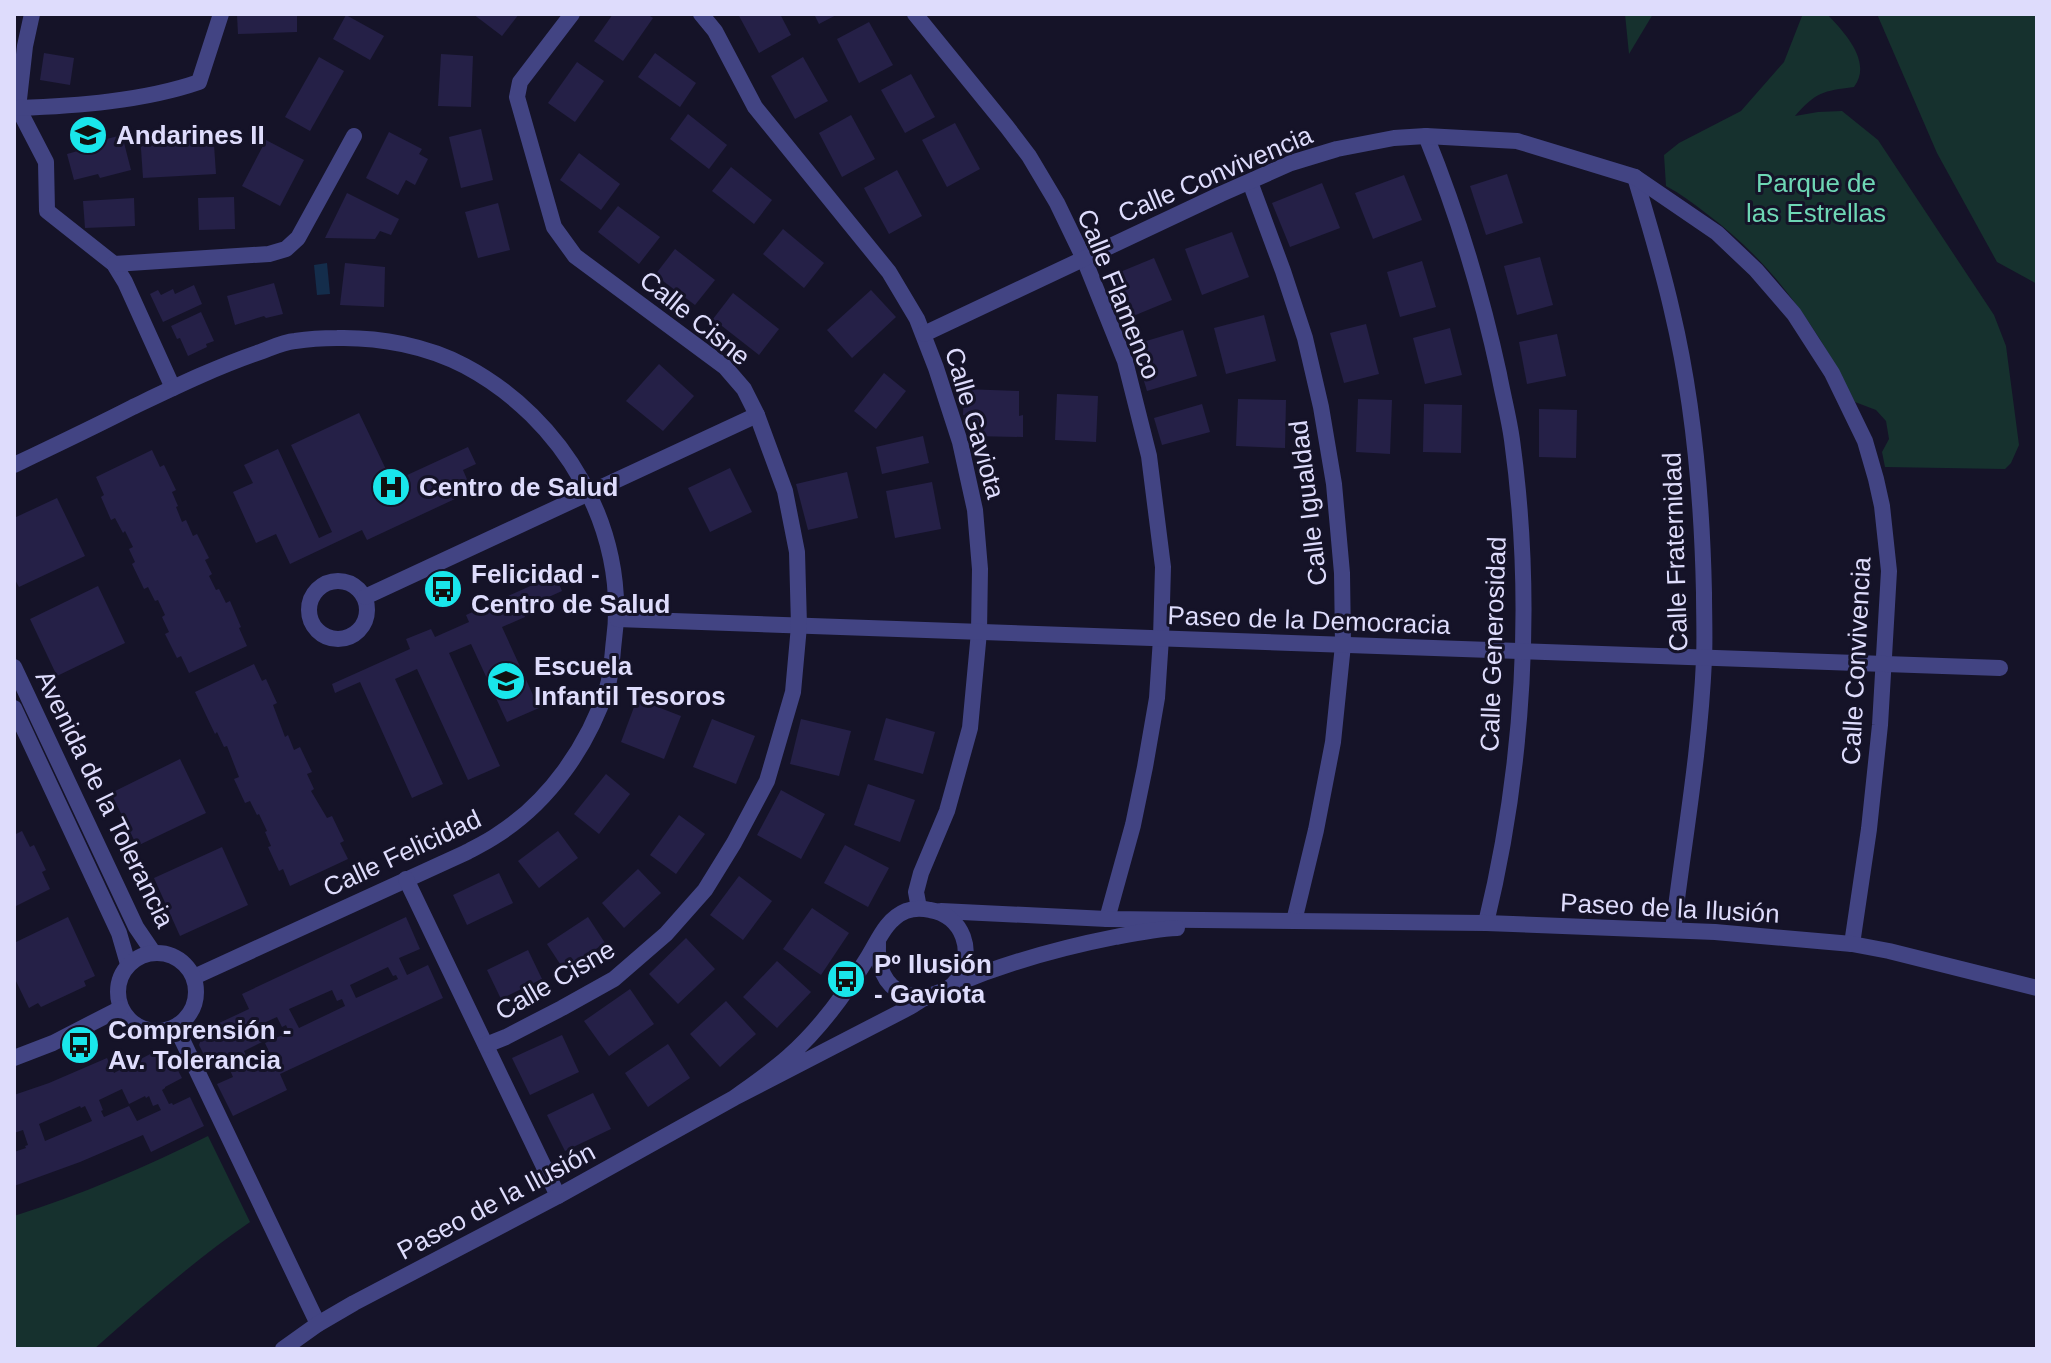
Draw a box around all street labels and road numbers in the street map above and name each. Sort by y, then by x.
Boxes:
street label: Calle Convivencia [1113,119,1317,228]
street label: Calle Flamenco [1071,205,1167,383]
street label: Calle Cisne [634,265,756,371]
street label: Calle Gaviota [939,344,1011,503]
street label: Calle Igualdad [1283,419,1333,587]
street label: Calle Fraternidad [1657,452,1693,652]
street label: Calle Generosidad [1474,536,1512,752]
street label: Calle Convivencia [1836,556,1876,766]
street label: Paseo de la Democracia [1167,600,1452,640]
street label: Avenida de la Tolerancia [30,666,181,933]
street label: Calle Felicidad [318,803,486,903]
street label: Paseo de la Ilusión [1560,887,1780,929]
street label: Calle Cisne [490,934,620,1026]
street label: Paseo de la Ilusión [392,1136,600,1266]

